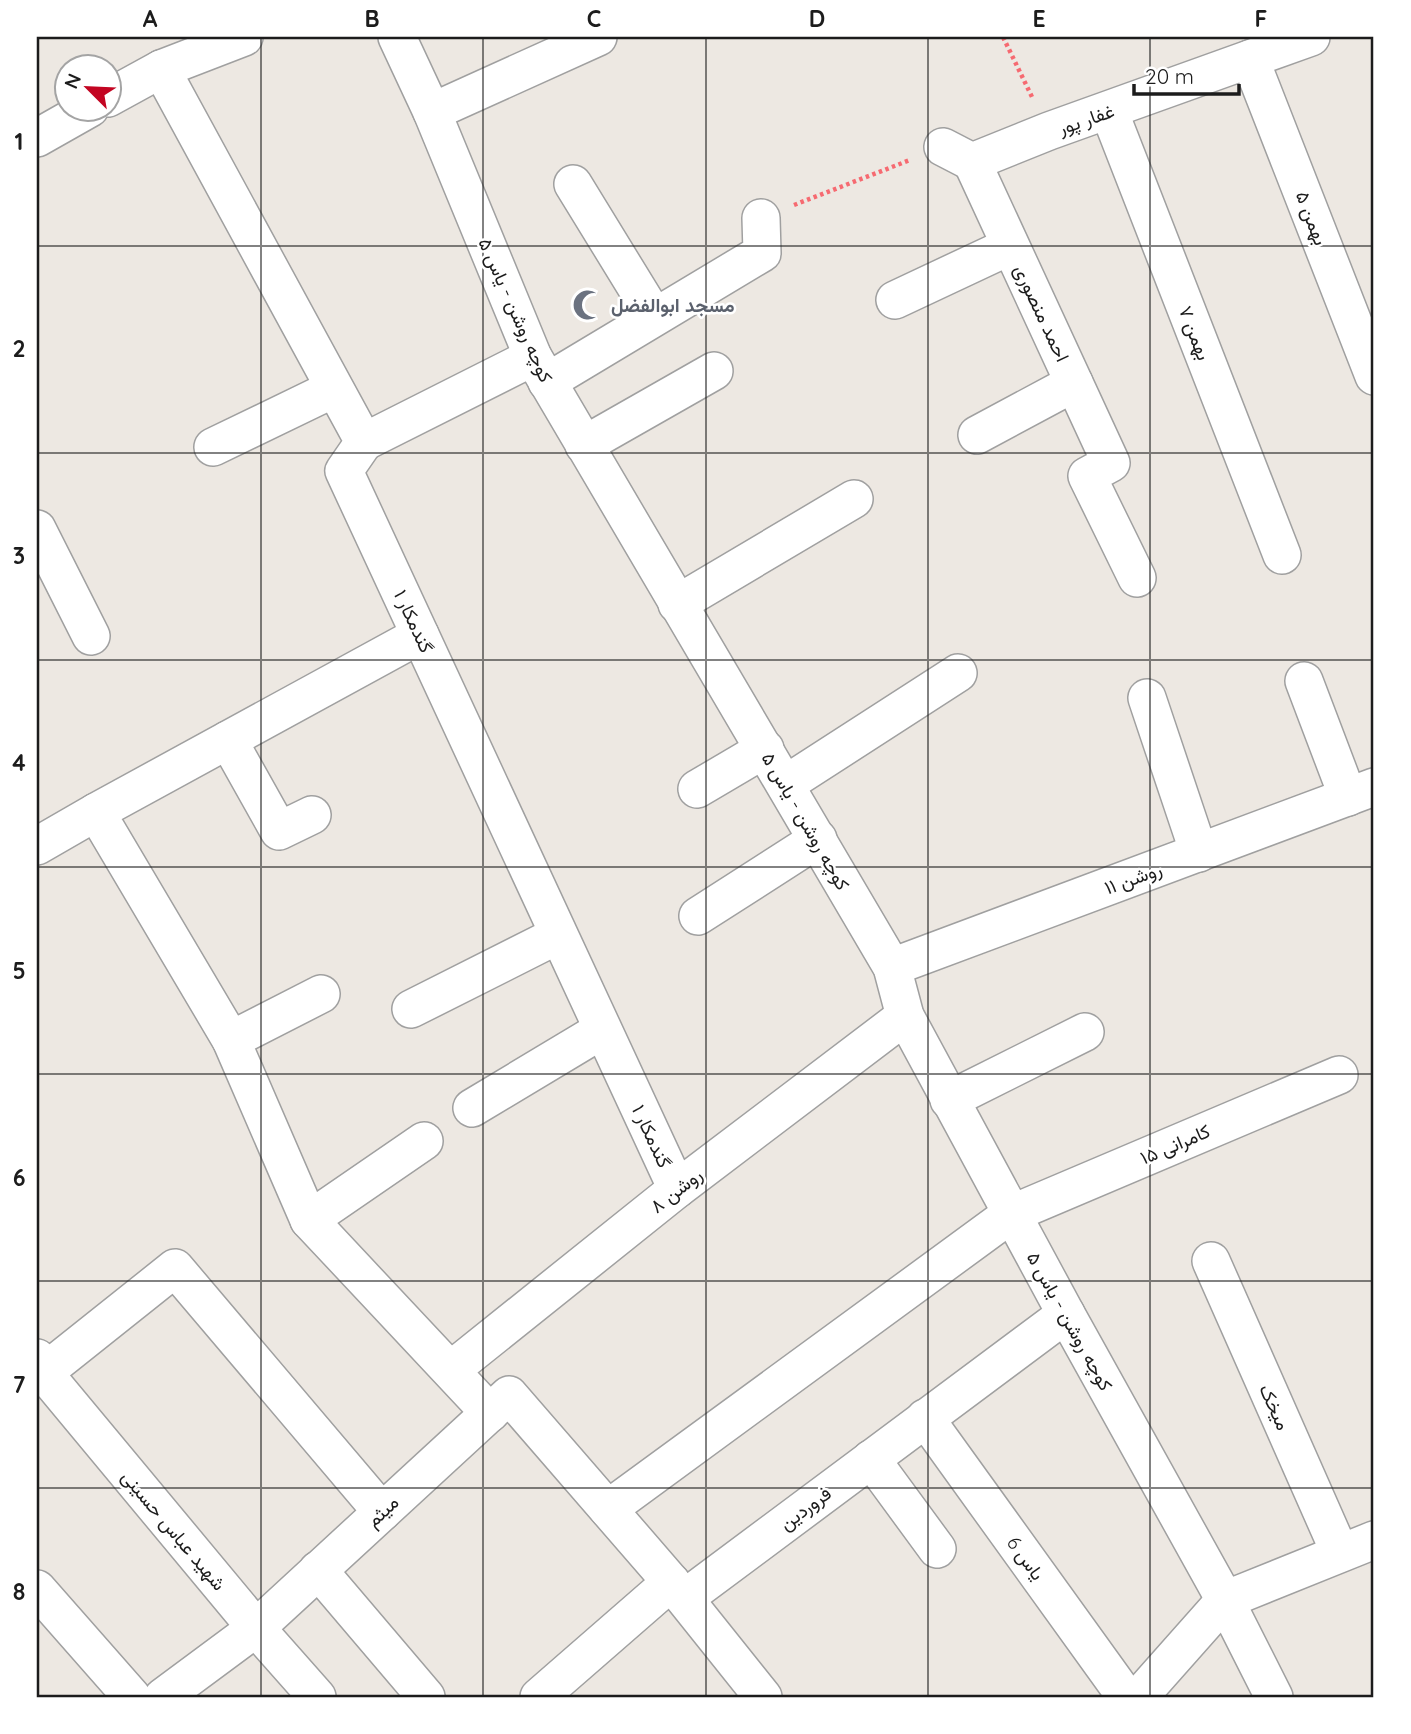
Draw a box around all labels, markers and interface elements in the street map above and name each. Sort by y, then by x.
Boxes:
text: A [143,4,158,33]
text: B [364,4,380,33]
text: C [587,4,601,33]
text: D [809,4,825,33]
text: E [1032,4,1046,33]
text: F [1255,4,1267,33]
north arrow [52,52,122,122]
scale bar [1134,52,1240,96]
text: 20 m [1145,63,1194,89]
text: N [59,70,86,92]
street label: غفار پور [1054,98,1118,142]
text: 1 [15,127,23,156]
street label: بهمن ۵ [1291,188,1333,248]
street label: کوچه روشن - یاس ۵ [472,234,559,387]
street label: احمد منصوری [1009,261,1075,365]
mosque icon: مسجد ابوالفضل [571,288,605,322]
place label: مسجد ابوالفضل [611,293,735,318]
street label: بهمن ۷ [1174,303,1216,363]
text: 2 [12,334,26,363]
text: 3 [13,541,25,570]
street label: گندمکار ۱ [389,586,439,656]
text: 4 [12,748,26,777]
street label: کوچه روشن - یاس ۵ [755,748,855,895]
street label: روشن ۱۱ [1101,857,1165,899]
text: 5 [12,956,26,985]
street label: گندمکار ۱ [627,1101,677,1171]
street label: کامرانی ۱۵ [1136,1119,1214,1169]
street label: روشن ۸ [645,1162,707,1218]
text: 6 [13,1163,25,1192]
street label: کوچه روشن - یاس ۵ [1020,1247,1118,1396]
text: 7 [13,1370,26,1399]
street label: میخک [1254,1380,1296,1434]
street label: شهید عباس حسینی [117,1465,231,1595]
street label: فروردین [774,1481,836,1535]
street label: میثم [361,1490,404,1533]
street label: یاس 6 [1002,1531,1050,1585]
text: 8 [13,1577,25,1606]

